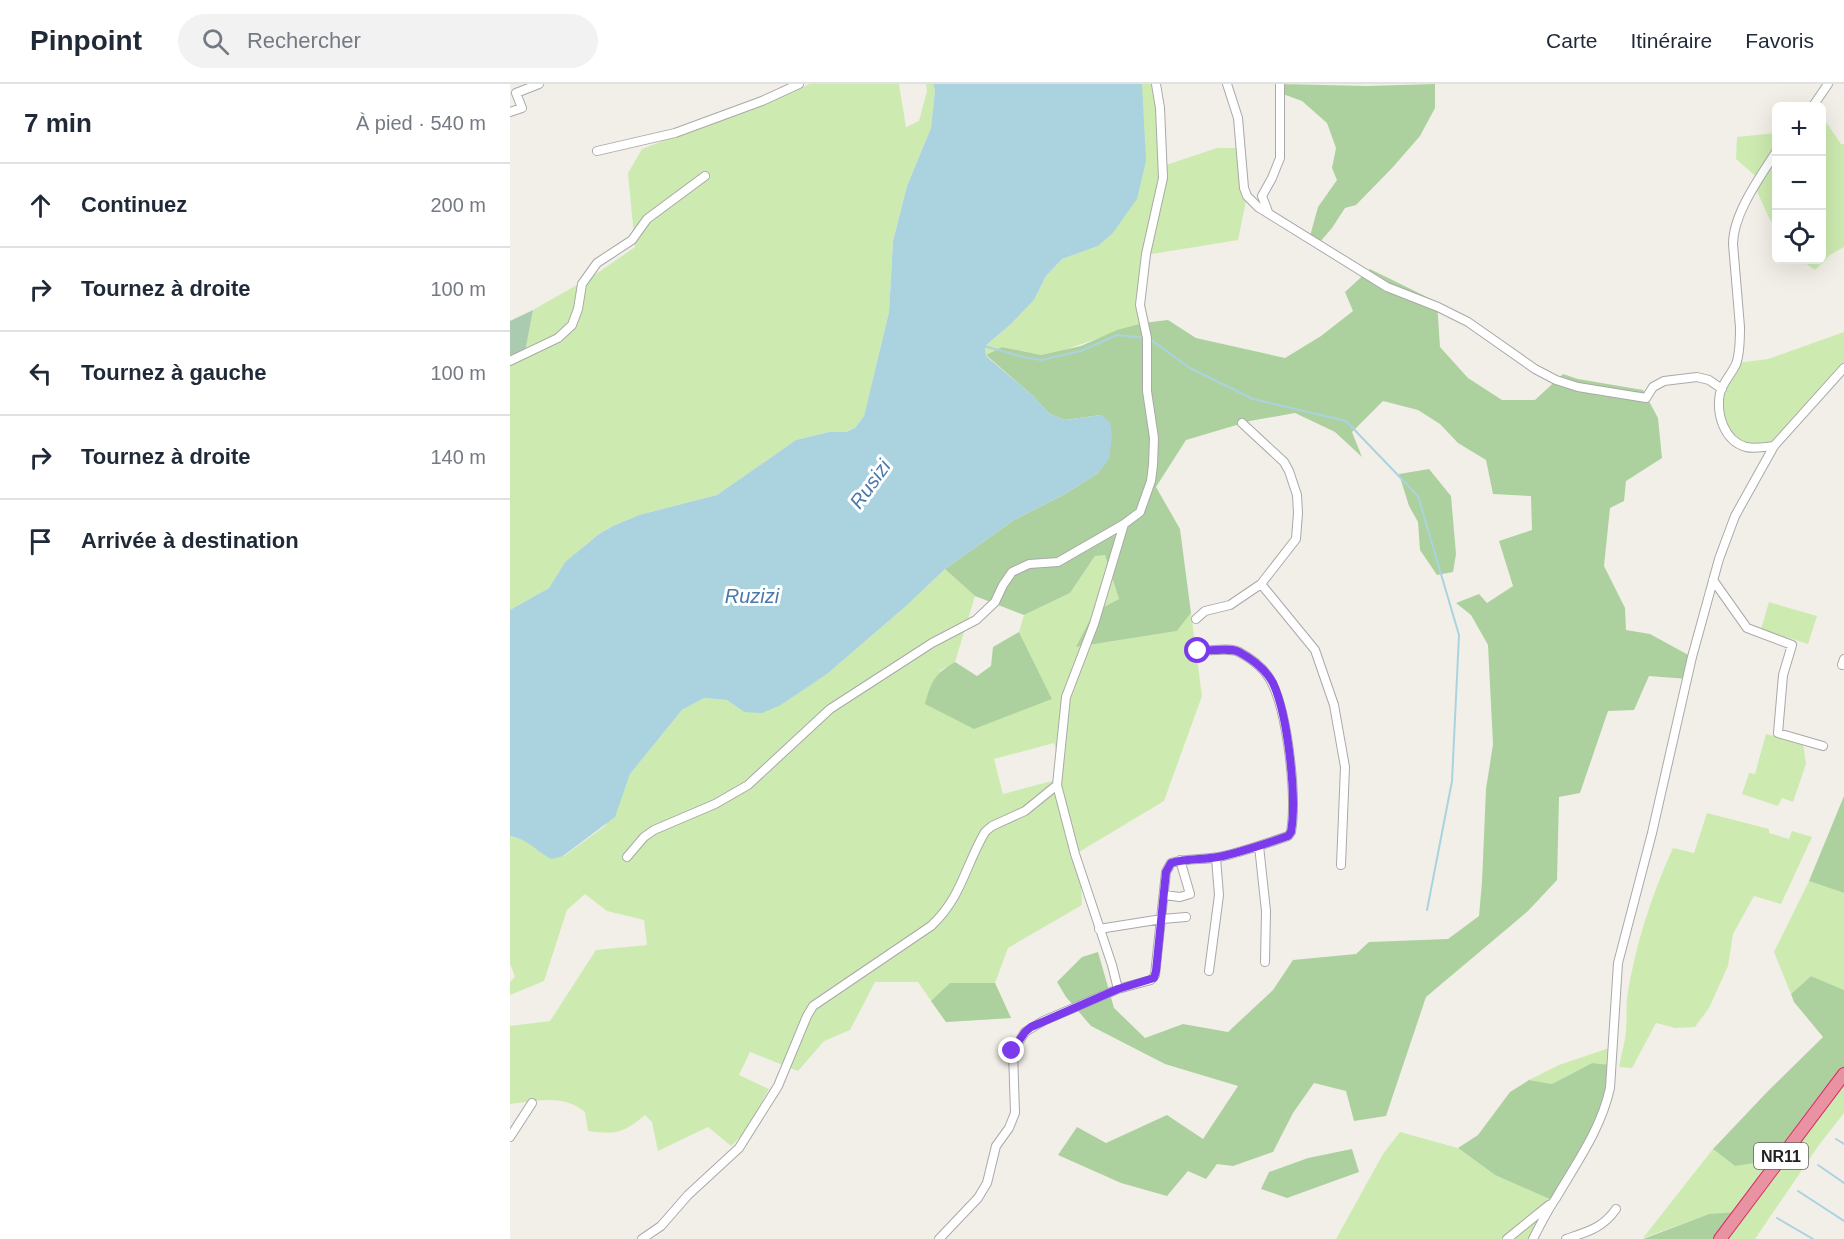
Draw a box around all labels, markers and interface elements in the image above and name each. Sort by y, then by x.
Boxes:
search box [178,14,598,68]
text: Pinpoint [30,25,142,56]
icon: search [199,25,232,58]
text: Rechercher [247,28,361,53]
text: Carte [1546,29,1597,52]
text: Itinéraire [1630,29,1712,52]
text: Favoris [1745,29,1814,52]
map controls [1772,102,1826,264]
button: + [1772,102,1826,156]
text: 7 min [24,108,92,138]
text: À pied · 540 m [356,112,486,134]
button: − [1772,156,1826,210]
icon: ahead [24,189,57,222]
text: Continuez [81,192,187,217]
text: 200 m [430,194,486,216]
button: locate [1772,210,1826,264]
icon: right [24,273,57,306]
text: Tournez à droite [81,276,251,301]
text: 100 m [430,278,486,300]
icon: left [24,357,57,390]
text: Tournez à gauche [81,360,266,385]
text: 100 m [430,362,486,384]
icon: right [24,441,57,474]
text: Tournez à droite [81,444,251,469]
text: 140 m [430,446,486,468]
water label: Rusizi [845,455,895,512]
icon: arrive [24,525,57,558]
text: Arrivée à destination [81,528,299,553]
water label: Ruzizi [725,585,780,607]
route start [1184,637,1210,663]
route end [998,1037,1024,1063]
road number: NR11 [1754,1143,1808,1169]

